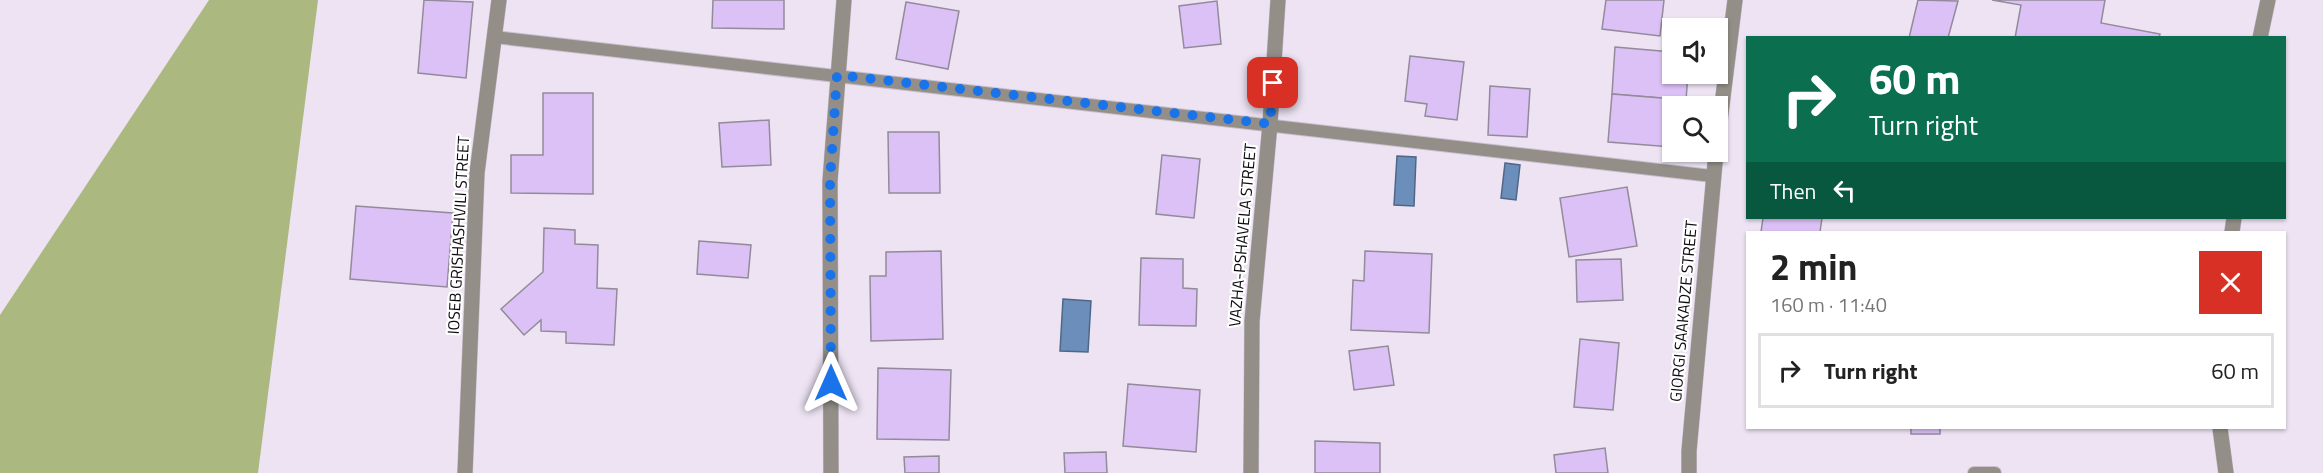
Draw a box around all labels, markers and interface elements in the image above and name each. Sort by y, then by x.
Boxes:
map controls [1662,18,1728,162]
button: sound [1662,18,1728,84]
text: 60 m [1869,46,1961,110]
pin [1247,57,1298,108]
icon: right [1770,60,1848,138]
icon: arrive [1256,66,1289,99]
button: search [1662,96,1728,162]
text: Turn right [1869,104,1978,145]
street label: IOSEB GRISHASHVILI STREET [441,135,475,335]
street label: VAZHA-PSHAVELA STREET [1222,142,1262,328]
text: Then [1770,174,1816,208]
icon: left [1828,174,1861,207]
street label: GIORGI SAAKADZE STREET [1663,219,1703,403]
text: 2 min [1770,239,1857,294]
button: close [2199,251,2262,314]
text: 160 m · 11:40 [1770,289,1887,320]
position arrow [799,351,863,415]
icon: right [1773,354,1806,387]
text: Turn right [1824,354,1918,388]
text: 60 m [2211,354,2259,388]

